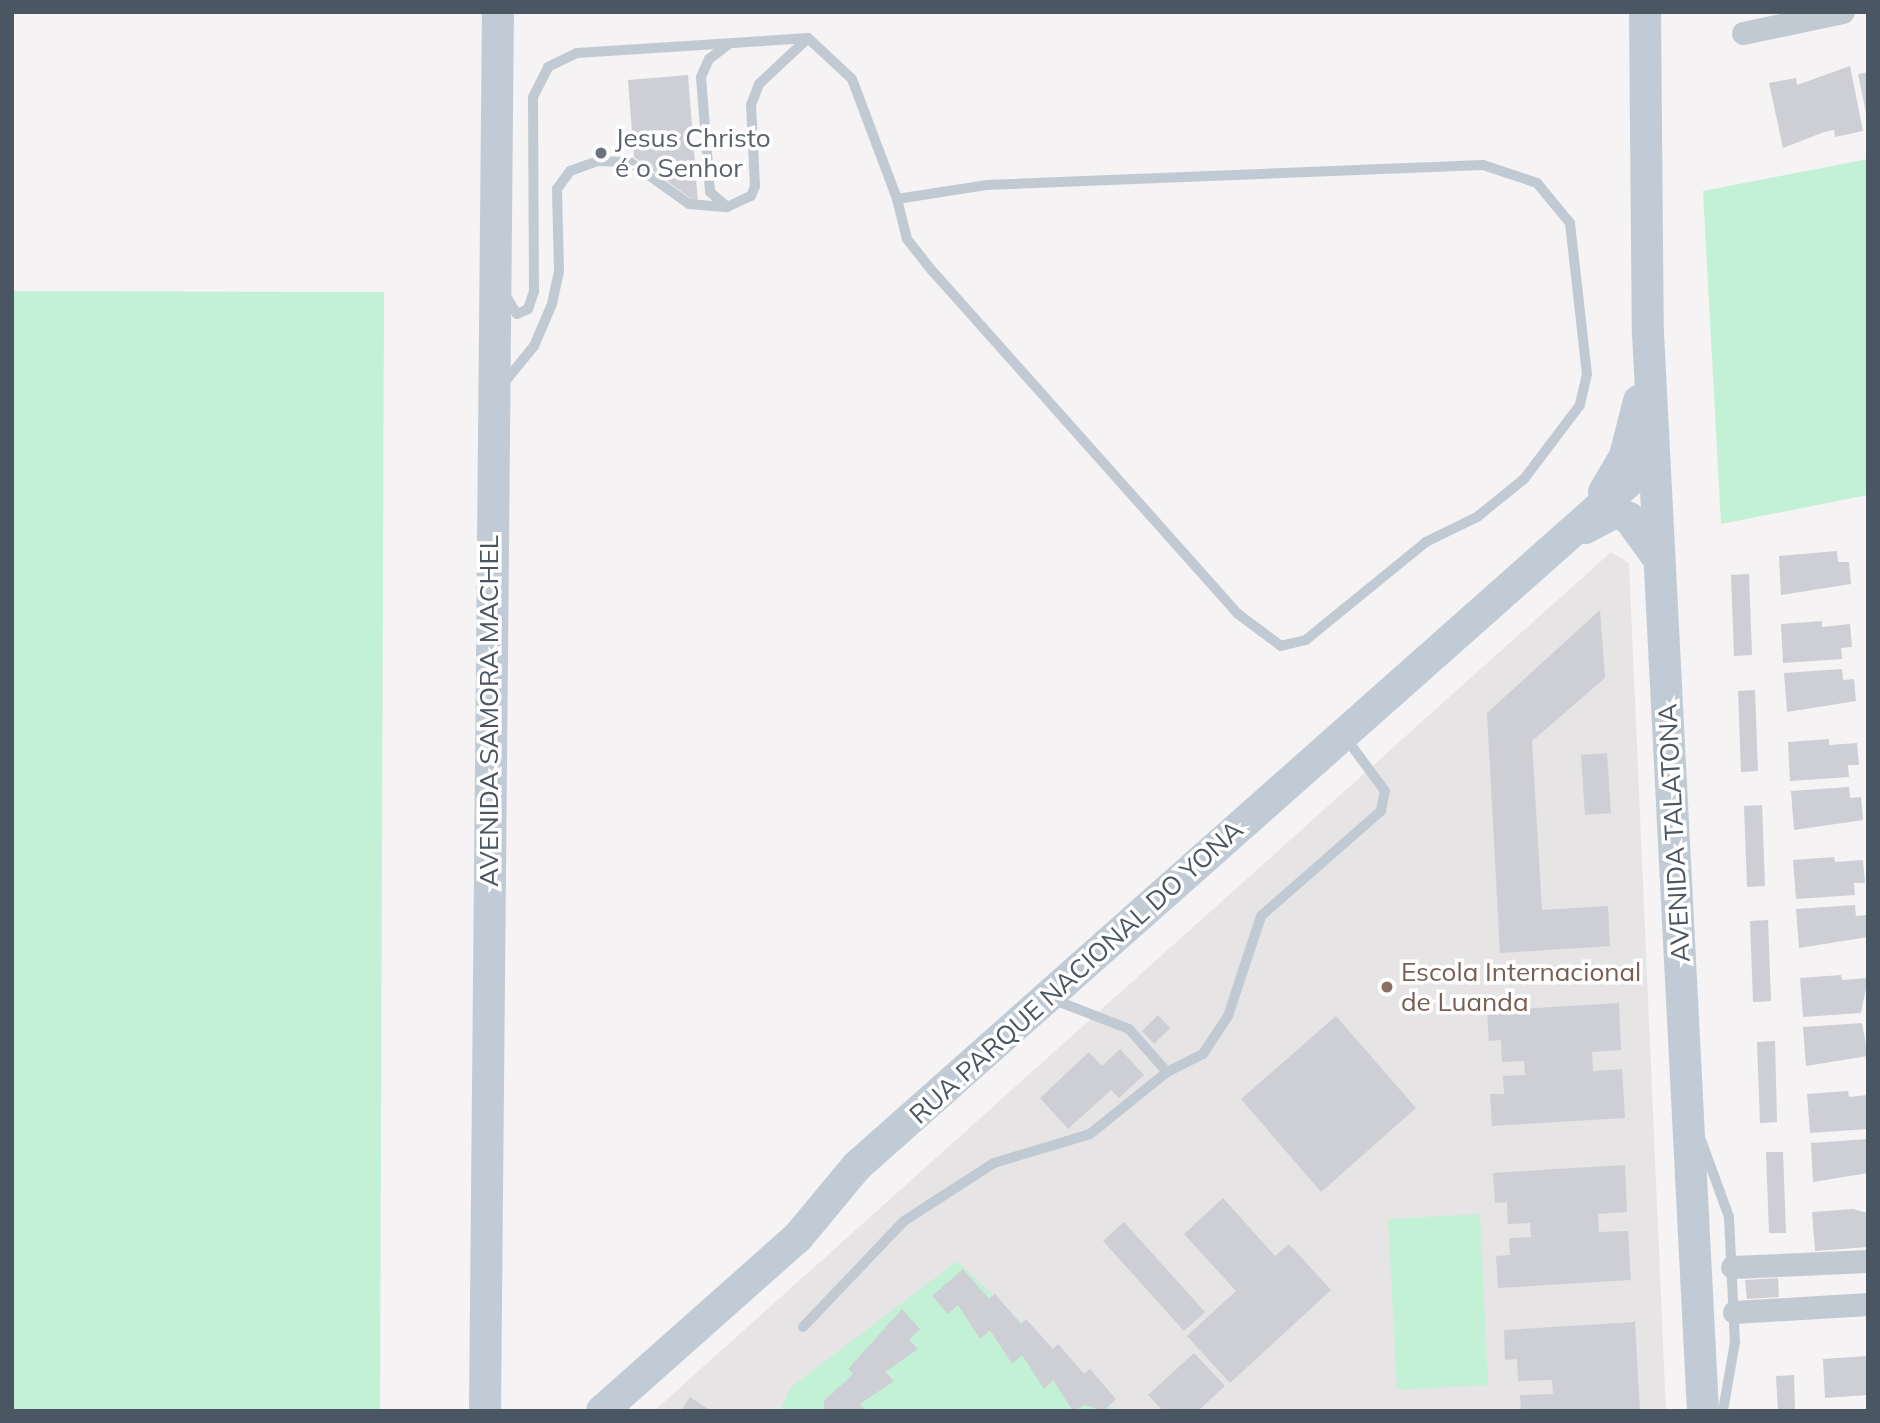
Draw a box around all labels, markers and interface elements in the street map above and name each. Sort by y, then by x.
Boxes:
place label: Jesus Christo é o Senhor [615,122,771,184]
marker: Jesus Christo é o Senhor [593,145,609,161]
street label: AVENIDA SAMORA MACHEL [473,535,505,887]
street label: AVENIDA TALATONA [1652,703,1696,963]
street label: RUA PARQUE NACIONAL DO YONA [903,814,1249,1130]
place label: Escola Internacional de Luanda [1401,956,1641,1018]
marker: Escola Internacional de Luanda [1379,979,1395,995]

